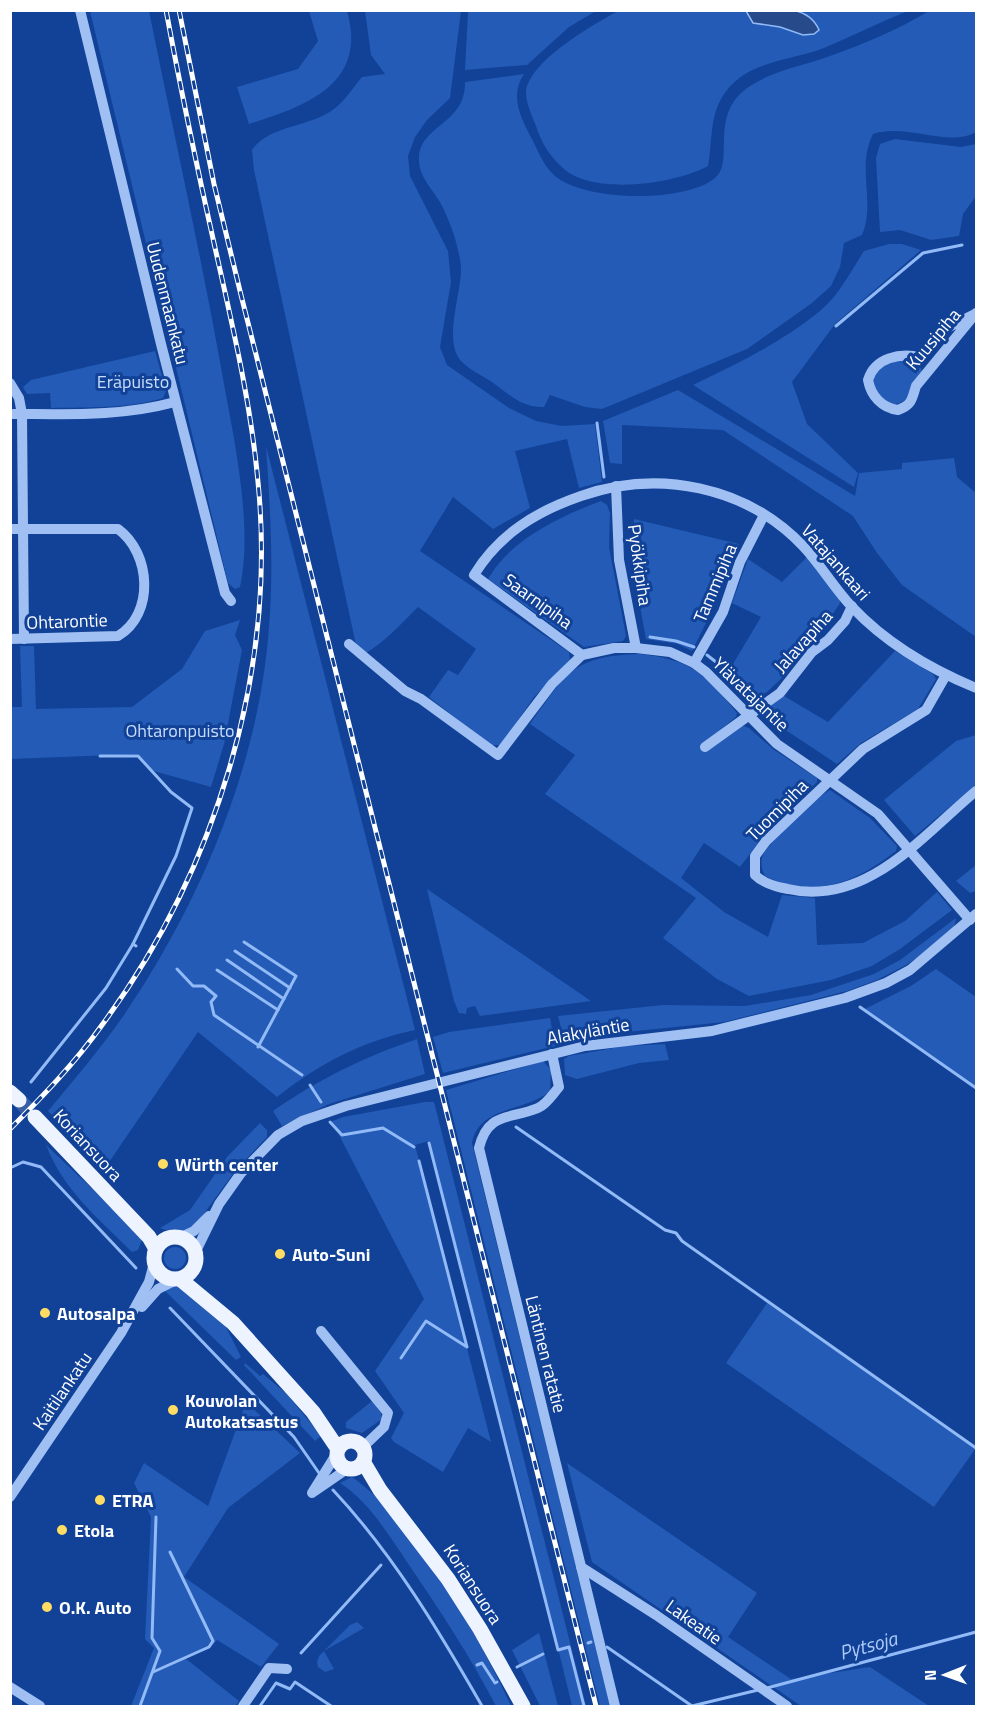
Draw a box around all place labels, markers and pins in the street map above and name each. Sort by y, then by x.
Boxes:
place label: Würth center [175,1151,278,1178]
marker: Würth center [156,1157,170,1171]
place label: Auto-Suni [292,1241,370,1268]
marker: Auto-Suni [273,1247,287,1261]
place label: Autosalpa [57,1300,135,1327]
marker: Autosalpa [38,1306,52,1320]
place label: Kouvolan Autokatsastus [185,1387,298,1435]
marker: Kouvolan Autokatsastus [166,1403,180,1417]
place label: ETRA [112,1487,153,1514]
marker: ETRA [93,1493,107,1507]
place label: Etola [74,1517,114,1544]
marker: Etola [55,1523,69,1537]
place label: O.K. Auto [59,1594,132,1621]
marker: O.K. Auto [40,1600,54,1614]

